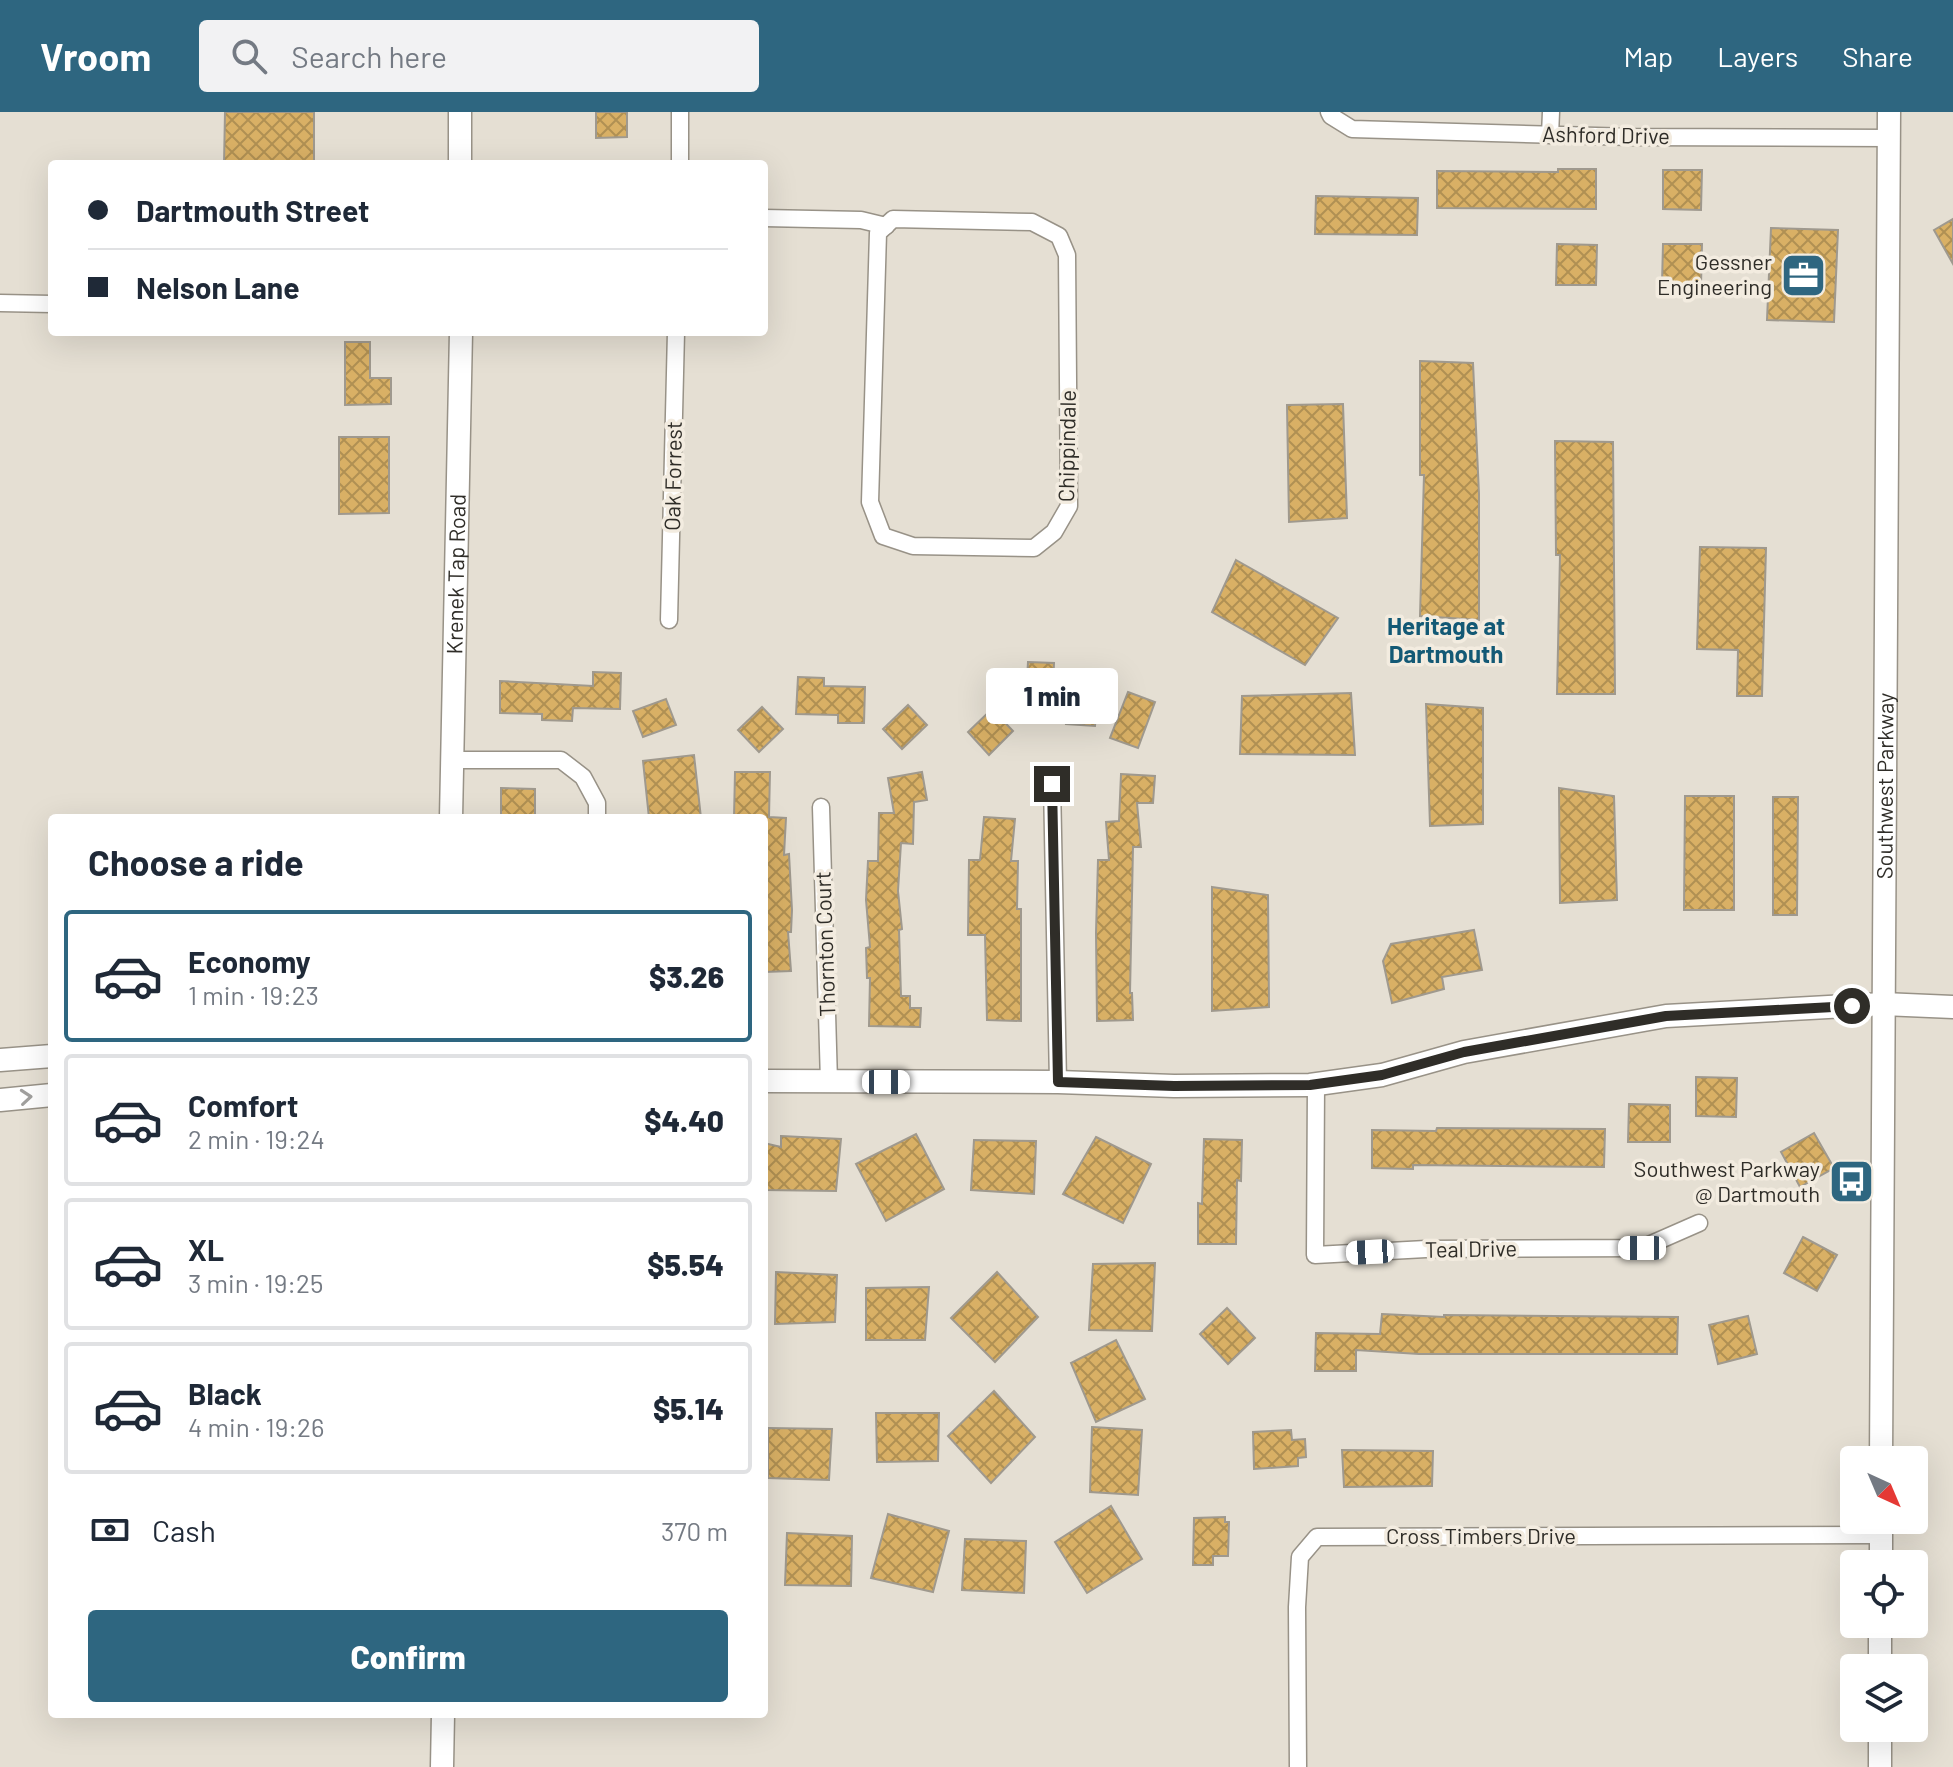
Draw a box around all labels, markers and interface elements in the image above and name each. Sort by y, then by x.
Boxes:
search box [199,20,759,92]
text: Vroom [40,33,151,79]
icon: search [227,34,271,78]
text: Search here [291,38,447,74]
text: Map [1623,39,1673,73]
text: Layers [1717,39,1798,73]
text: Share [1842,39,1913,73]
street label: Ashford Drive [1542,120,1670,148]
text: Dartmouth Street [136,192,369,228]
place label: Gessner Engineering [1657,248,1772,299]
office icon: Gessner Engineering [1779,251,1827,299]
text: Nelson Lane [136,269,300,305]
street label: Chippindale [1052,390,1080,502]
street label: Oak Forrest [658,421,686,531]
street label: Krenek Tap Road [440,493,470,655]
district label: Heritage at Dartmouth [1387,611,1505,668]
callout: 1 min [986,668,1118,724]
text: 1 min [1023,680,1081,711]
street label: Southwest Parkway [1870,693,1898,879]
route end [1034,766,1070,802]
text: Choose a ride [88,840,304,883]
street label: Thornton Court [808,871,840,1017]
icon: car [92,940,164,1012]
text: Economy [188,943,311,979]
text: $3.26 [649,958,724,994]
text: 1 min · 19:23 [188,979,319,1010]
route start [1834,988,1870,1024]
car [862,1070,910,1094]
icon: car [92,1084,164,1156]
text: Comfort [188,1087,298,1123]
one-way arrow [20,1089,33,1106]
text: $4.40 [644,1102,724,1138]
text: 2 min · 19:24 [188,1123,325,1154]
place label: Southwest Parkway @ Dartmouth [1634,1155,1820,1206]
bus stop icon: Southwest Parkway @ Dartmouth [1827,1158,1875,1206]
icon: car [92,1228,164,1300]
text: XL [188,1231,224,1267]
street label: Teal Drive [1425,1234,1517,1262]
car [1618,1236,1666,1260]
car [1345,1239,1395,1265]
text: $5.54 [647,1246,724,1282]
text: 3 min · 19:25 [188,1267,323,1298]
icon: car [92,1372,164,1444]
text: Black [188,1375,262,1411]
text: $5.14 [653,1390,724,1426]
text: 4 min · 19:26 [188,1411,324,1442]
north arrow [1840,1446,1928,1534]
map controls [1840,1446,1928,1742]
icon: cash [88,1508,132,1552]
text: Cash [152,1512,216,1548]
text: 370 m [661,1515,728,1546]
street label: Cross Timbers Drive [1386,1522,1576,1548]
button: locate [1840,1550,1928,1638]
button: Confirm [88,1610,728,1702]
button: layers [1840,1654,1928,1742]

